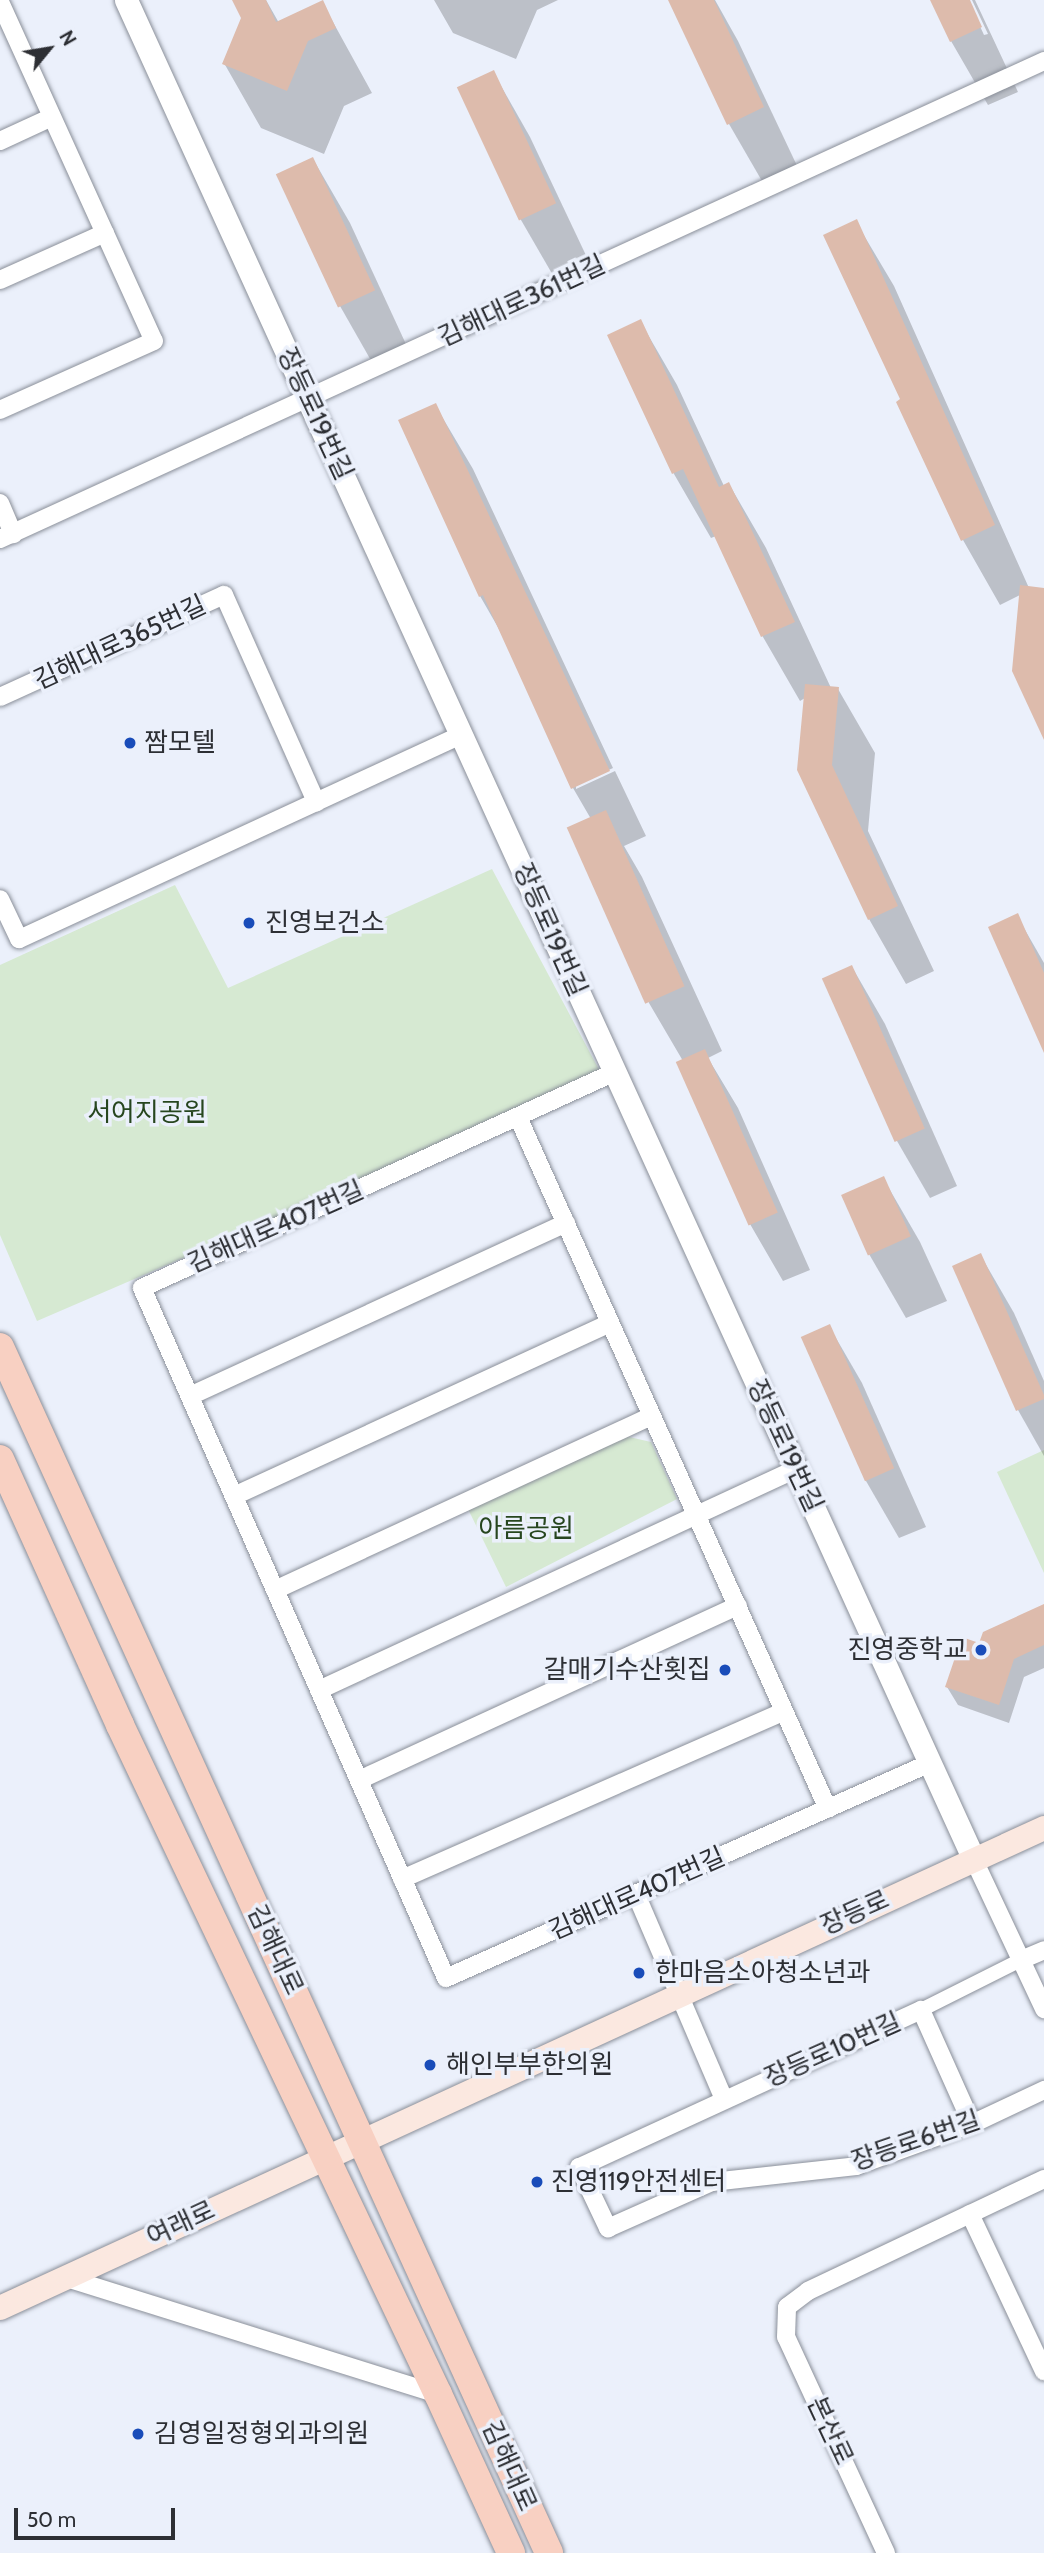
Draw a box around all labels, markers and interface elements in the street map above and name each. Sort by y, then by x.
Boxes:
north arrow [14,14,84,84]
text: N [54,27,81,50]
street label: 김해대로361번길 [434,249,610,353]
street label: 장등로19번길 [271,343,359,485]
street label: 김해대로365번길 [29,589,211,697]
place label: 짬모텔 [144,727,216,759]
marker: 짬모텔 [122,735,138,751]
street label: 장등로19번길 [507,858,593,1002]
place label: 진영보건소 [265,907,385,939]
marker: 진영보건소 [239,913,259,933]
park label: 서어지공원 [87,1097,207,1129]
street label: 김해대로407번길 [183,1174,369,1280]
street label: 장등로19번길 [741,1375,829,1517]
park label: 아름공원 [478,1513,574,1545]
place label: 진영중학교 [847,1634,967,1666]
marker: 진영중학교 [973,1642,989,1658]
place label: 갈매기수산횟집 [544,1654,711,1686]
marker: 갈매기수산횟집 [717,1662,733,1678]
street label: 김해대로407번길 [544,1841,730,1947]
street label: 장등로 [816,1884,894,1942]
street label: 김해대로 [241,1900,309,2000]
place label: 한마음소아청소년과 [655,1957,870,1989]
marker: 한마음소아청소년과 [629,1963,649,1983]
street label: 장등로10번길 [760,2006,906,2094]
place label: 해인부부한의원 [446,2049,613,2081]
marker: 해인부부한의원 [420,2055,440,2075]
street label: 장등로6번길 [847,2104,985,2178]
place label: 진영119안전센터 [551,2166,726,2198]
marker: 진영119안전센터 [529,2174,545,2190]
street label: 여래로 [142,2195,220,2253]
street label: 본산로 [801,2392,859,2470]
street label: 김해대로 [475,2416,543,2516]
place label: 김영일정형외과의원 [154,2418,369,2450]
marker: 김영일정형외과의원 [128,2424,148,2444]
scale bar [18,2494,178,2538]
text: 50 m [27,2507,76,2532]

